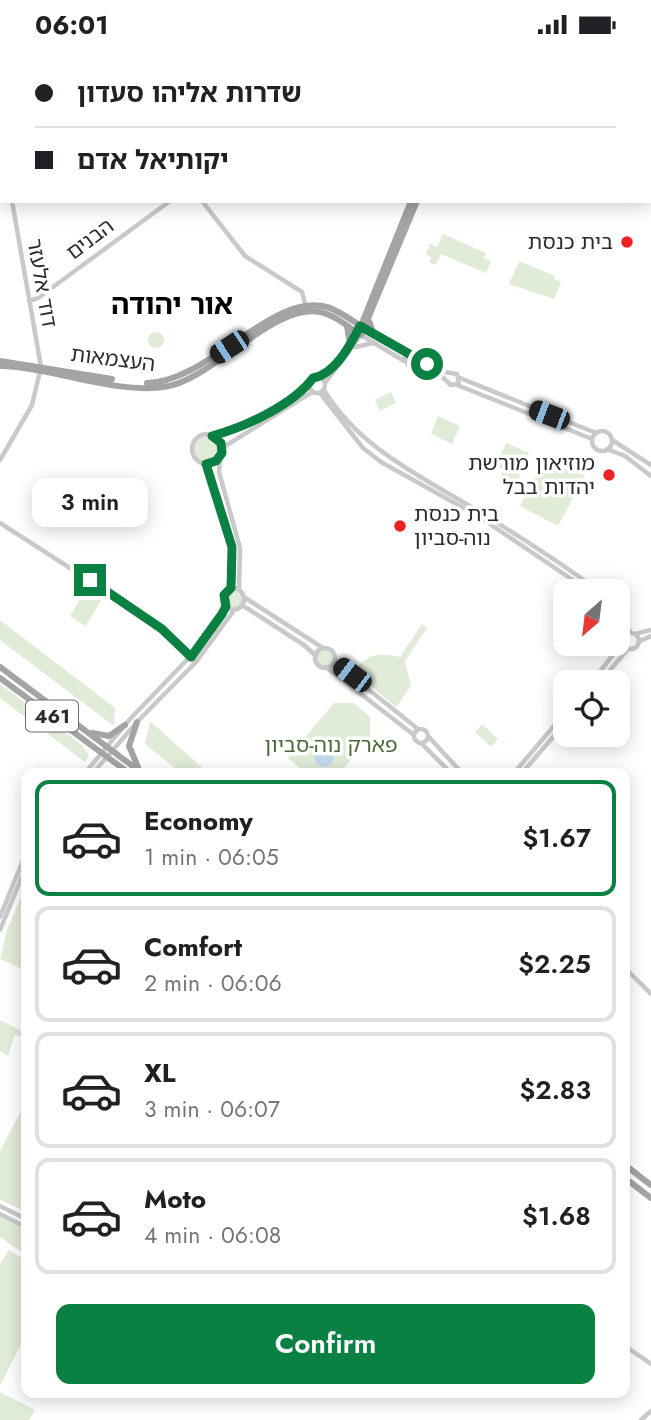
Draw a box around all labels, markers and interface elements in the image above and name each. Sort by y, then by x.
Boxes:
text: 06:01 [35,6,108,44]
text: שדרות אליהו סעדון [77,74,302,112]
text: יקותיאל אדם [77,141,229,179]
street label: הבנים [60,211,120,267]
place label: בית כנסת [528,227,613,257]
marker: בית כנסת [619,234,635,250]
street label: דוד אלעזר [19,236,65,330]
district label: אור יהודה [111,284,233,325]
car [206,327,253,367]
street label: העצמאות [69,339,157,379]
route start [411,348,443,380]
car [526,398,573,432]
place label: מוזיאון מורשת יהדות בבל [468,448,595,502]
marker: מוזיאון מורשת יהדות בבל [601,467,617,483]
callout: 3 min [32,479,148,527]
text: 3 min [61,485,119,519]
place label: בית כנסת נוה-סביון [414,499,499,553]
marker: בית כנסת נוה-סביון [392,518,408,534]
route end [74,564,106,596]
north arrow [553,579,630,656]
map controls [553,579,630,747]
car [329,654,376,696]
button: locate [553,670,630,747]
road number: 461 [26,701,78,731]
park label: פארק נוה-סביון [264,730,398,760]
text: Economy [144,802,253,840]
icon: car [60,807,123,870]
text: $1.67 [523,819,591,857]
text: 1 min · 06:05 [144,840,279,874]
text: Comfort [144,928,242,966]
icon: car [60,933,123,996]
text: $2.25 [518,945,591,983]
text: 2 min · 06:06 [144,966,282,1000]
text: XL [144,1054,176,1092]
icon: car [60,1059,123,1122]
text: $2.83 [519,1071,591,1109]
text: 3 min · 06:07 [144,1092,280,1126]
text: Moto [144,1180,206,1218]
icon: car [60,1185,123,1248]
text: $1.68 [522,1197,591,1235]
text: 4 min · 06:08 [144,1218,281,1252]
button: Confirm [56,1304,595,1384]

